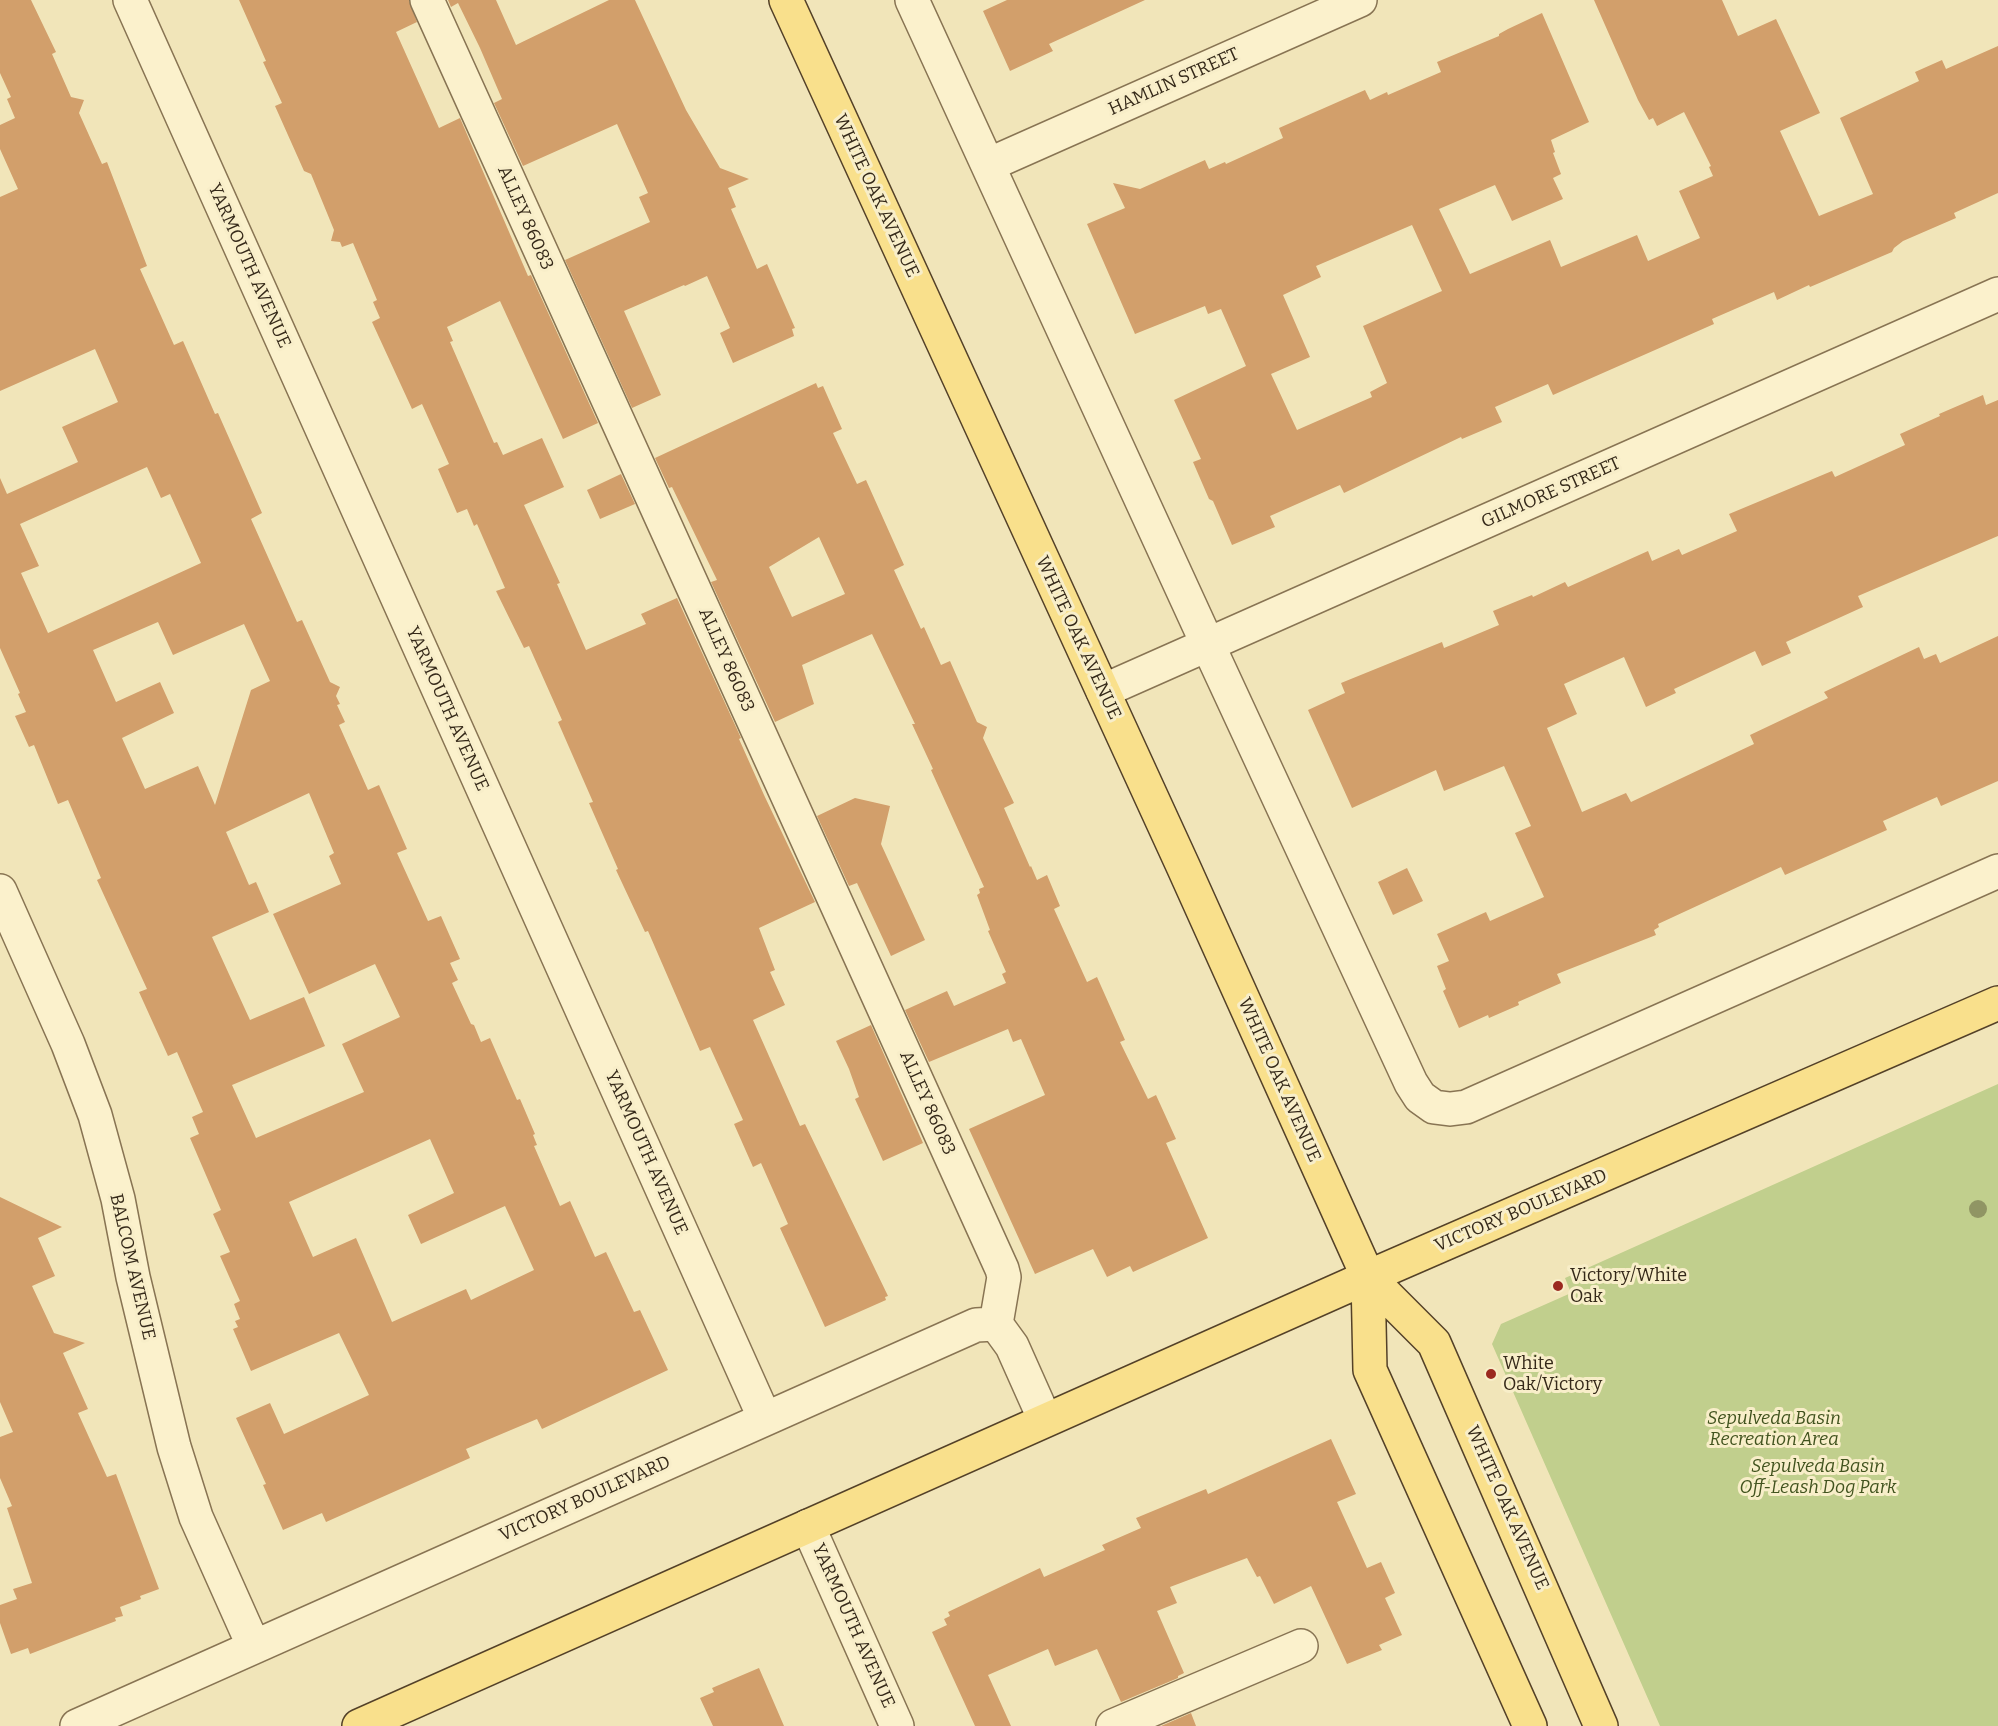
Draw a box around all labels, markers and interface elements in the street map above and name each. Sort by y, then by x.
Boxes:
street label: HAMLIN STREET [1105,44,1243,120]
street label: WHITE OAK AVENUE [829,111,923,281]
street label: ALLEY 86083 [492,163,558,273]
street label: YARMOUTH AVENUE [203,180,295,352]
street label: GILMORE STREET [1478,453,1624,533]
street label: WHITE OAK AVENUE [1031,553,1125,723]
street label: ALLEY 86083 [693,605,759,715]
street label: YARMOUTH AVENUE [401,623,493,795]
street label: WHITE OAK AVENUE [1233,994,1325,1166]
street label: ALLEY 86083 [894,1048,960,1158]
street label: YARMOUTH AVENUE [600,1067,692,1239]
street label: VICTORY BOULEVARD [1432,1165,1610,1257]
street label: BALCOM AVENUE [105,1192,159,1342]
place label: Victory/White Oak [1570,1265,1687,1308]
marker: Victory/White Oak [1551,1279,1565,1293]
place label: White Oak/Victory [1503,1353,1602,1396]
marker: White Oak/Victory [1484,1367,1498,1381]
park label: Sepulveda Basin Recreation Area [1707,1408,1841,1450]
street label: WHITE OAK AVENUE [1461,1422,1553,1594]
street label: VICTORY BOULEVARD [496,1451,674,1547]
park label: Sepulveda Basin Off-Leash Dog Park [1739,1456,1897,1498]
street label: YARMOUTH AVENUE [807,1540,899,1712]

